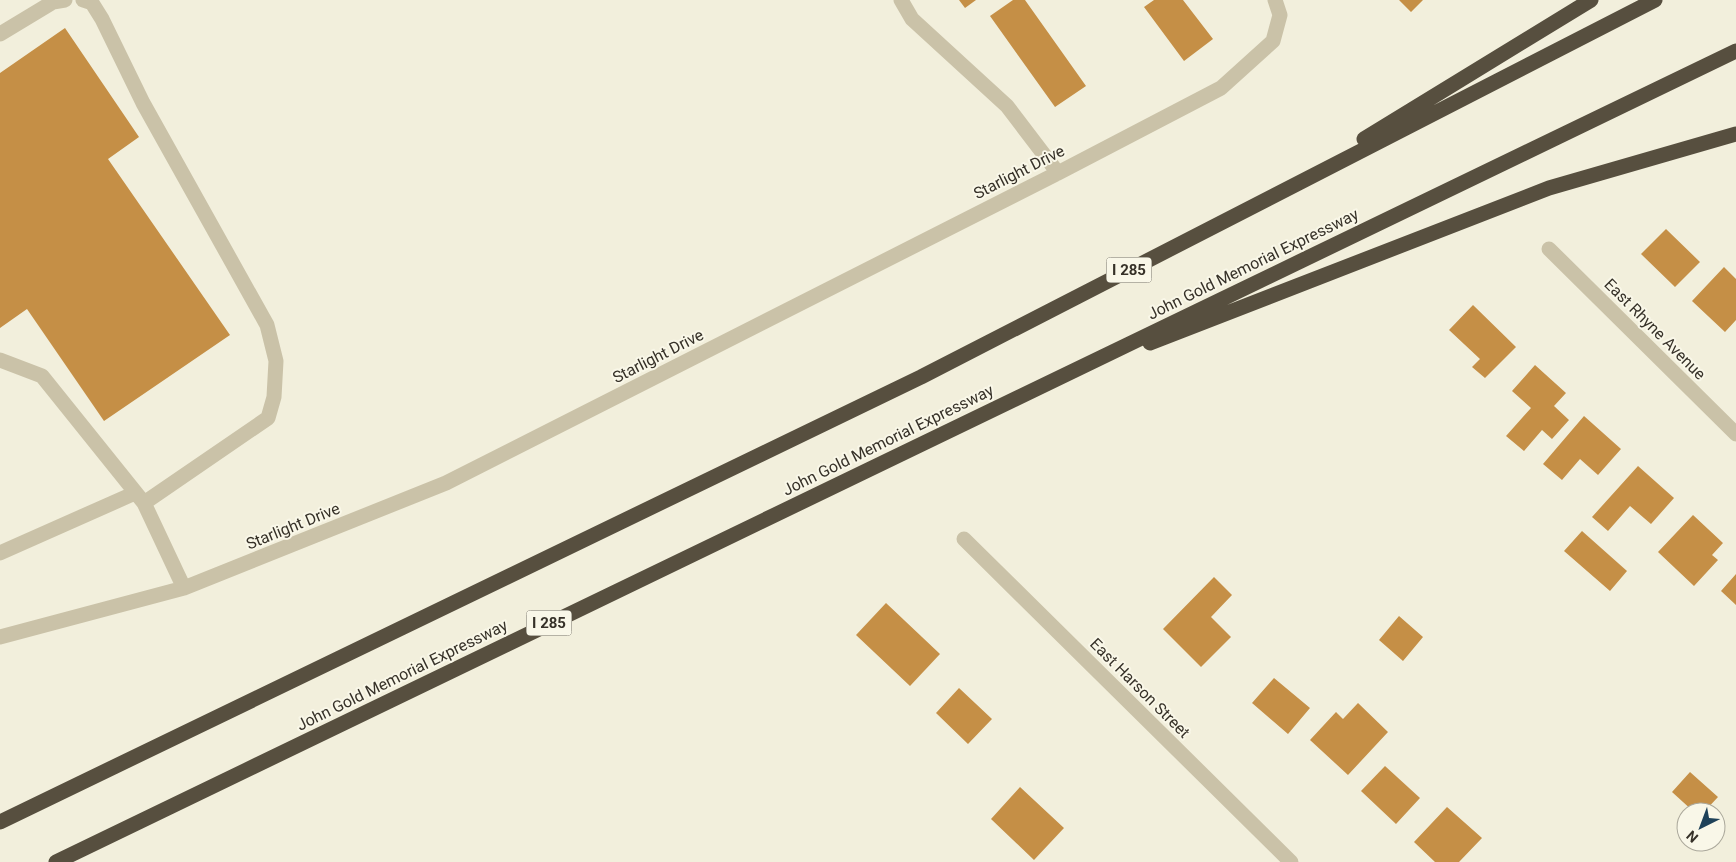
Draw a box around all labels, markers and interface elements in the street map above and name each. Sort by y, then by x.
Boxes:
street label: Starlight Drive [970,141,1068,203]
street label: John Gold Memorial Expressway [1144,204,1362,323]
road number: I 285 [1106,258,1152,282]
street label: East Rhyne Avenue [1601,275,1709,383]
street label: Starlight Drive [609,325,707,387]
street label: John Gold Memorial Expressway [779,380,997,499]
street label: Starlight Drive [243,499,343,553]
road number: I 285 [526,610,572,636]
street label: John Gold Memorial Expressway [293,615,511,734]
street label: East Harson Street [1086,634,1194,742]
north arrow [1676,802,1726,852]
text: N [1683,827,1701,846]

